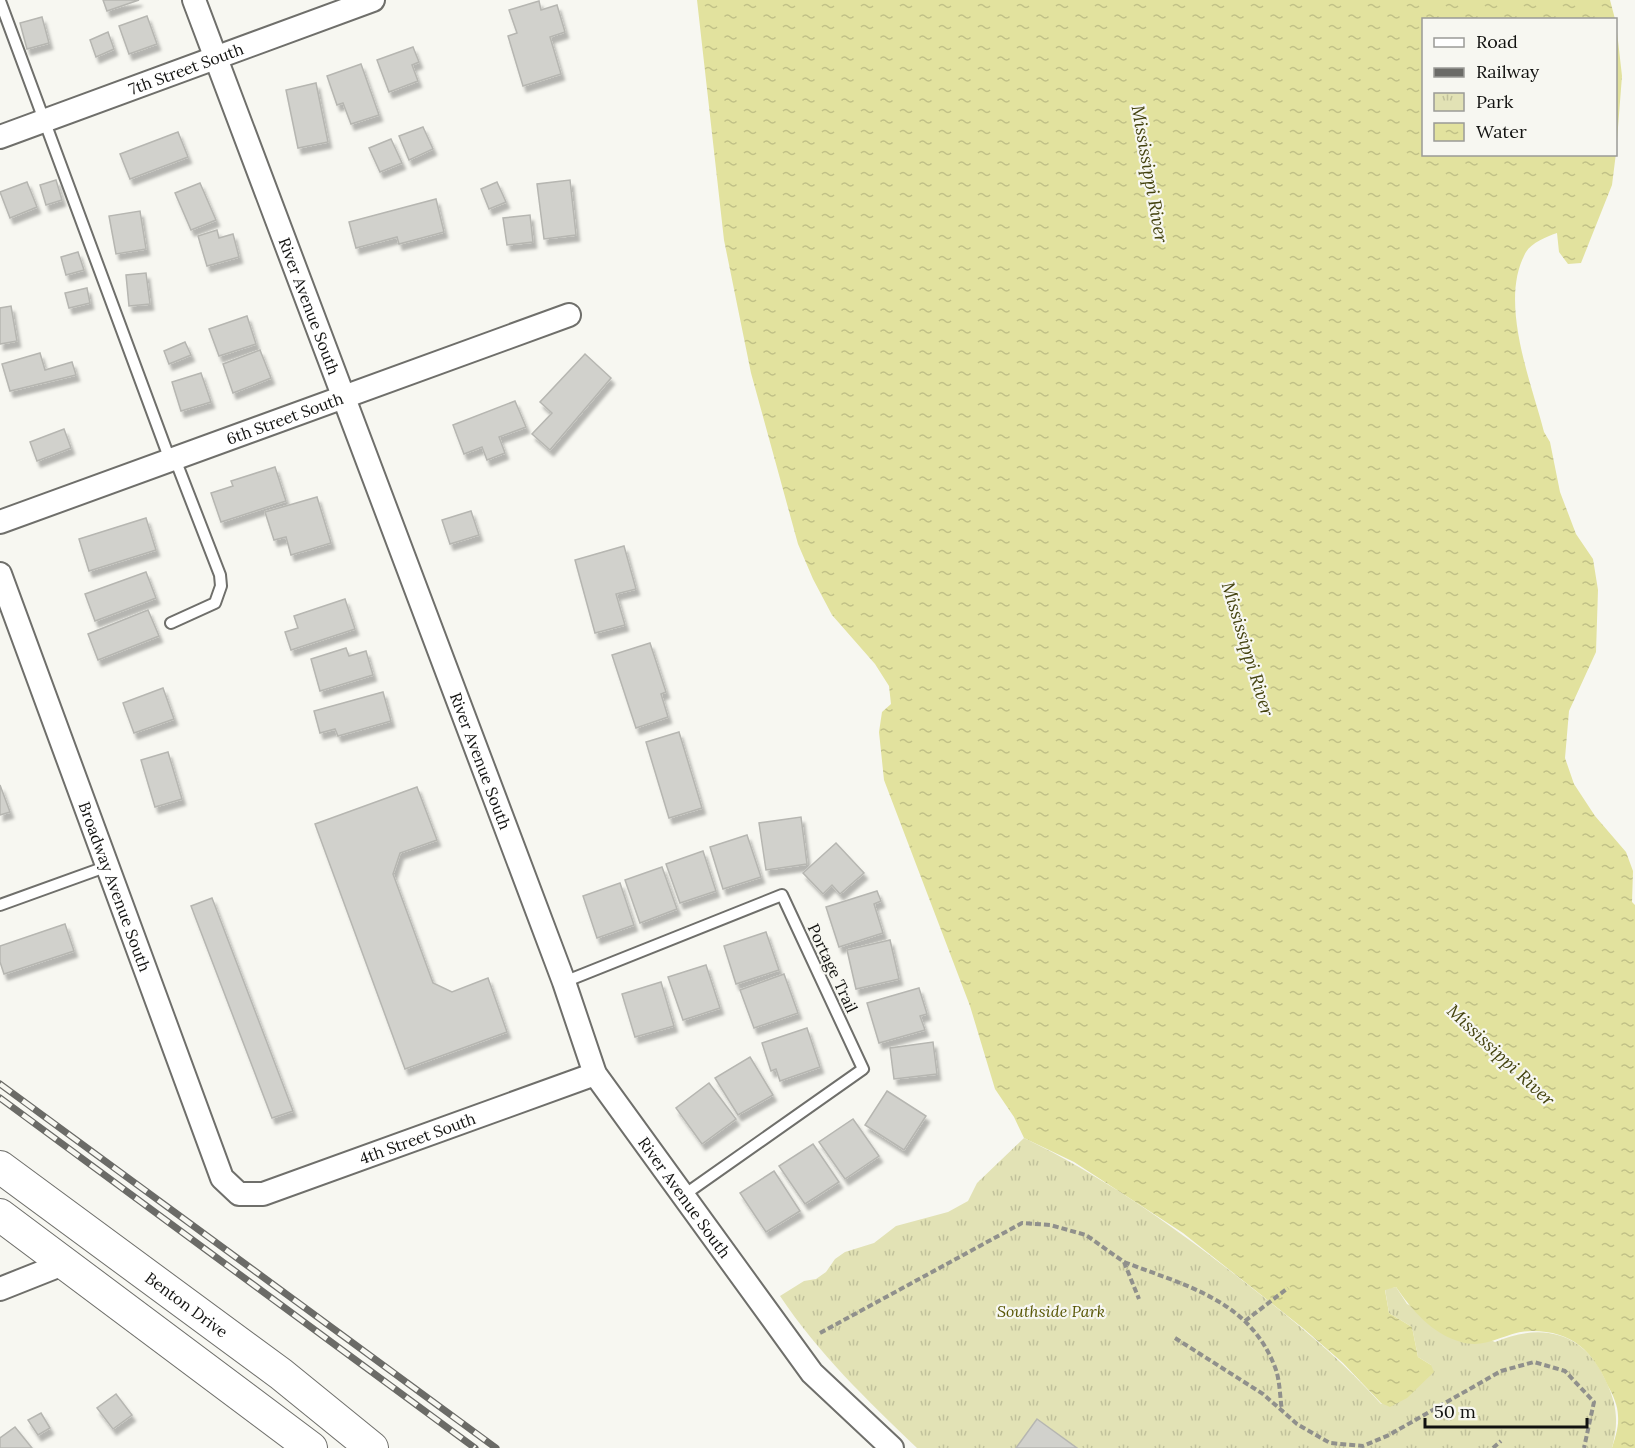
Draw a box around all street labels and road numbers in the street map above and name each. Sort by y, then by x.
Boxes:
street label: 7th Street South [126,38,246,99]
street label: River Avenue South [274,235,344,378]
street label: 6th Street South [224,388,346,449]
street label: River Avenue South [446,689,516,832]
street label: Broadway Avenue South [75,799,155,975]
street label: Portage Trail [804,920,862,1016]
street label: 4th Street South [357,1108,479,1168]
street label: River Avenue South [634,1133,735,1262]
street label: Benton Drive [141,1268,232,1342]

